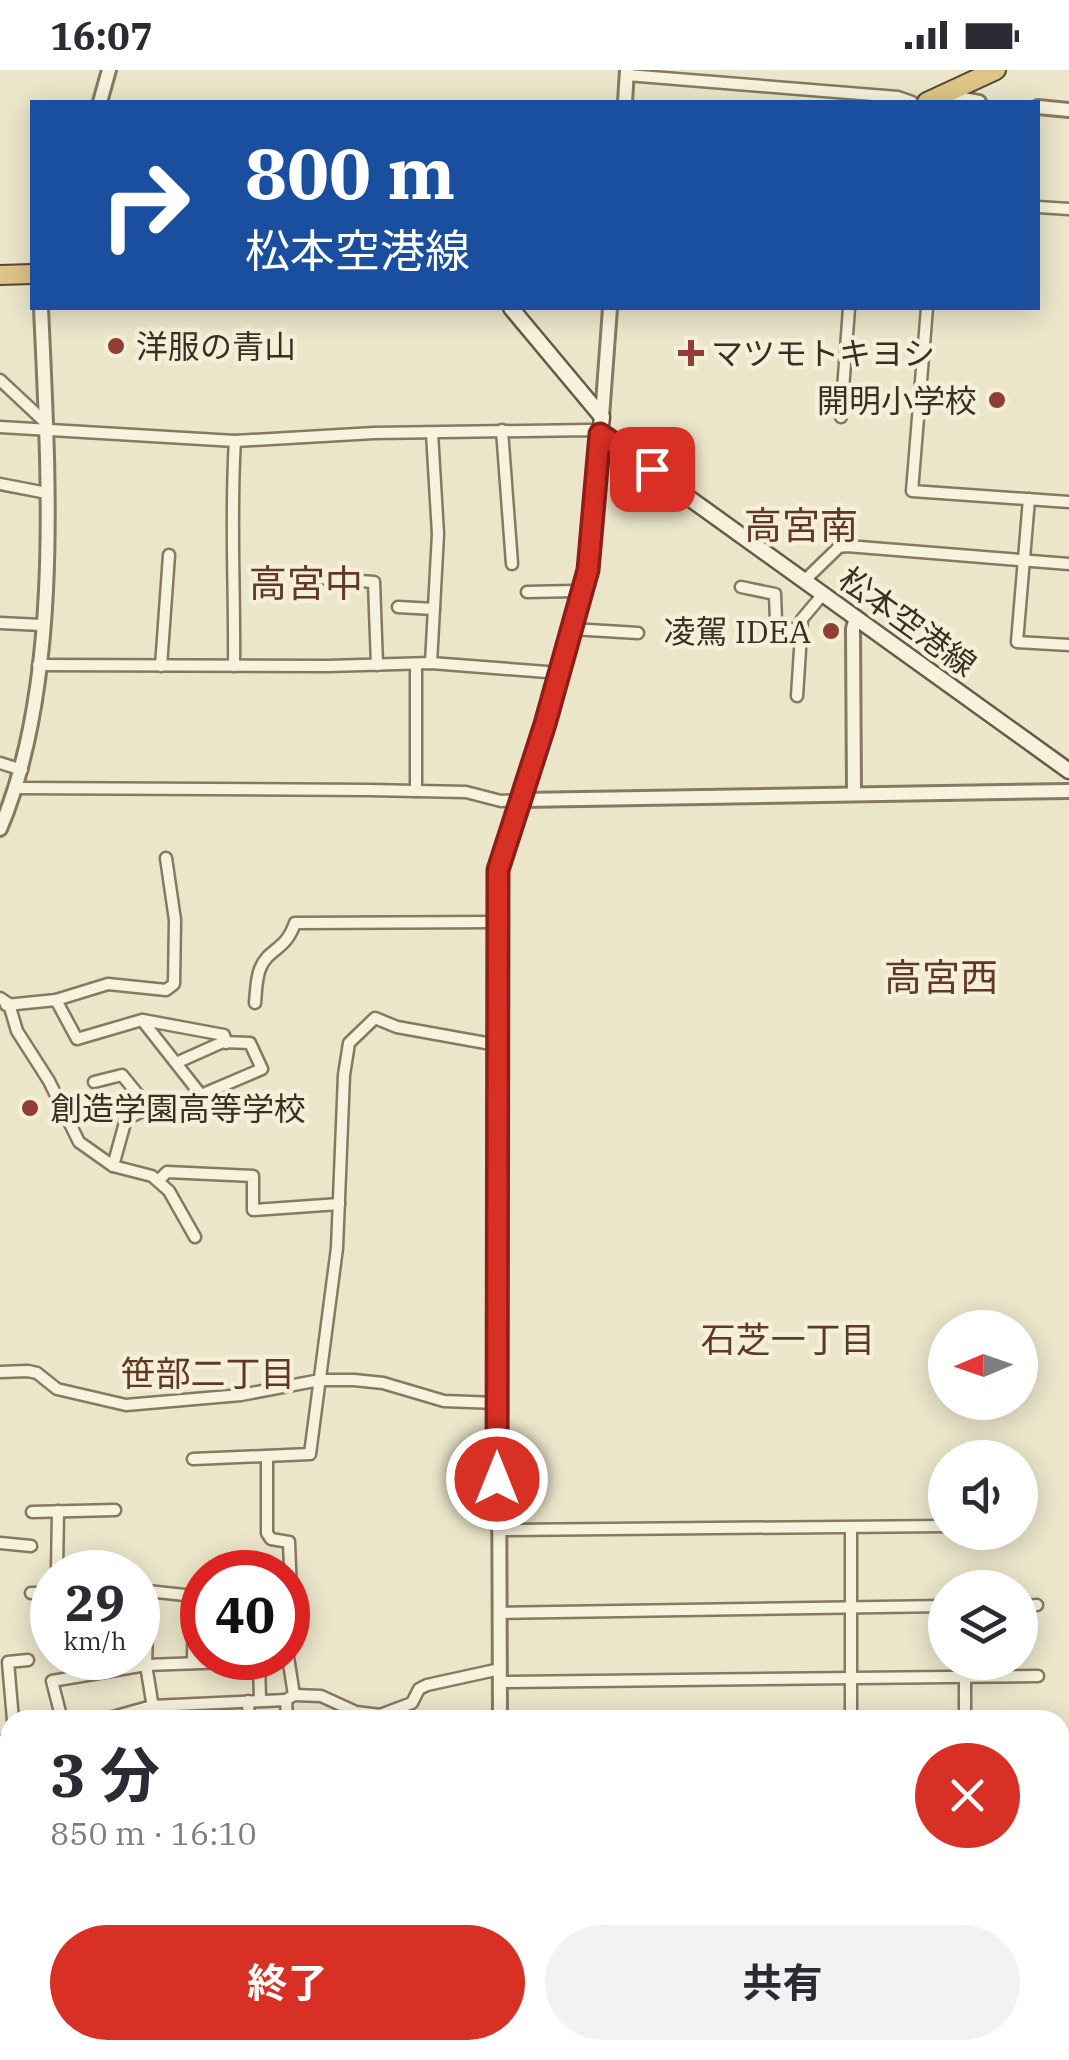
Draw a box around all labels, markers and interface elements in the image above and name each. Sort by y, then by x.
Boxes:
text: 16:07 [50,11,153,60]
text: 800 m [245,127,455,218]
icon: right [80,140,210,270]
text: 松本空港線 [245,221,470,279]
place label: 洋服の青山 [136,325,296,367]
place label: マツモトキヨシ [711,332,935,374]
marker: 洋服の青山 [105,335,127,357]
marker: マツモトキヨシ [680,342,702,364]
place label: 開明小学校 [817,379,977,421]
marker: 開明小学校 [986,389,1008,411]
pin [610,427,695,512]
icon: arrive [625,442,680,497]
district label: 高宮南 [744,500,858,549]
street label: 松本空港線 [831,557,985,685]
district label: 高宮中 [249,558,363,607]
place label: 凌駕 IDEA [663,610,811,652]
marker: 凌駕 IDEA [820,620,842,642]
district label: 高宮西 [884,952,998,1001]
place label: 創造学園高等学校 [50,1087,306,1129]
marker: 創造学園高等学校 [19,1097,41,1119]
north arrow [928,1310,1038,1420]
map controls [928,1310,1038,1680]
district label: 石芝一丁目 [700,1316,876,1362]
district label: 笹部二丁目 [120,1350,296,1396]
position arrow [445,1427,549,1531]
button: sound [928,1440,1038,1550]
speed limit sign: 40 [180,1550,310,1680]
text: 29 [65,1570,125,1635]
button: layers [928,1570,1038,1680]
text: km/h [63,1624,127,1657]
text: 3 分 [50,1735,160,1814]
button: close [915,1743,1020,1848]
text: 850 m · 16:10 [50,1812,257,1854]
button: 終了 [50,1925,525,2040]
button: 共有 [545,1925,1020,2040]

